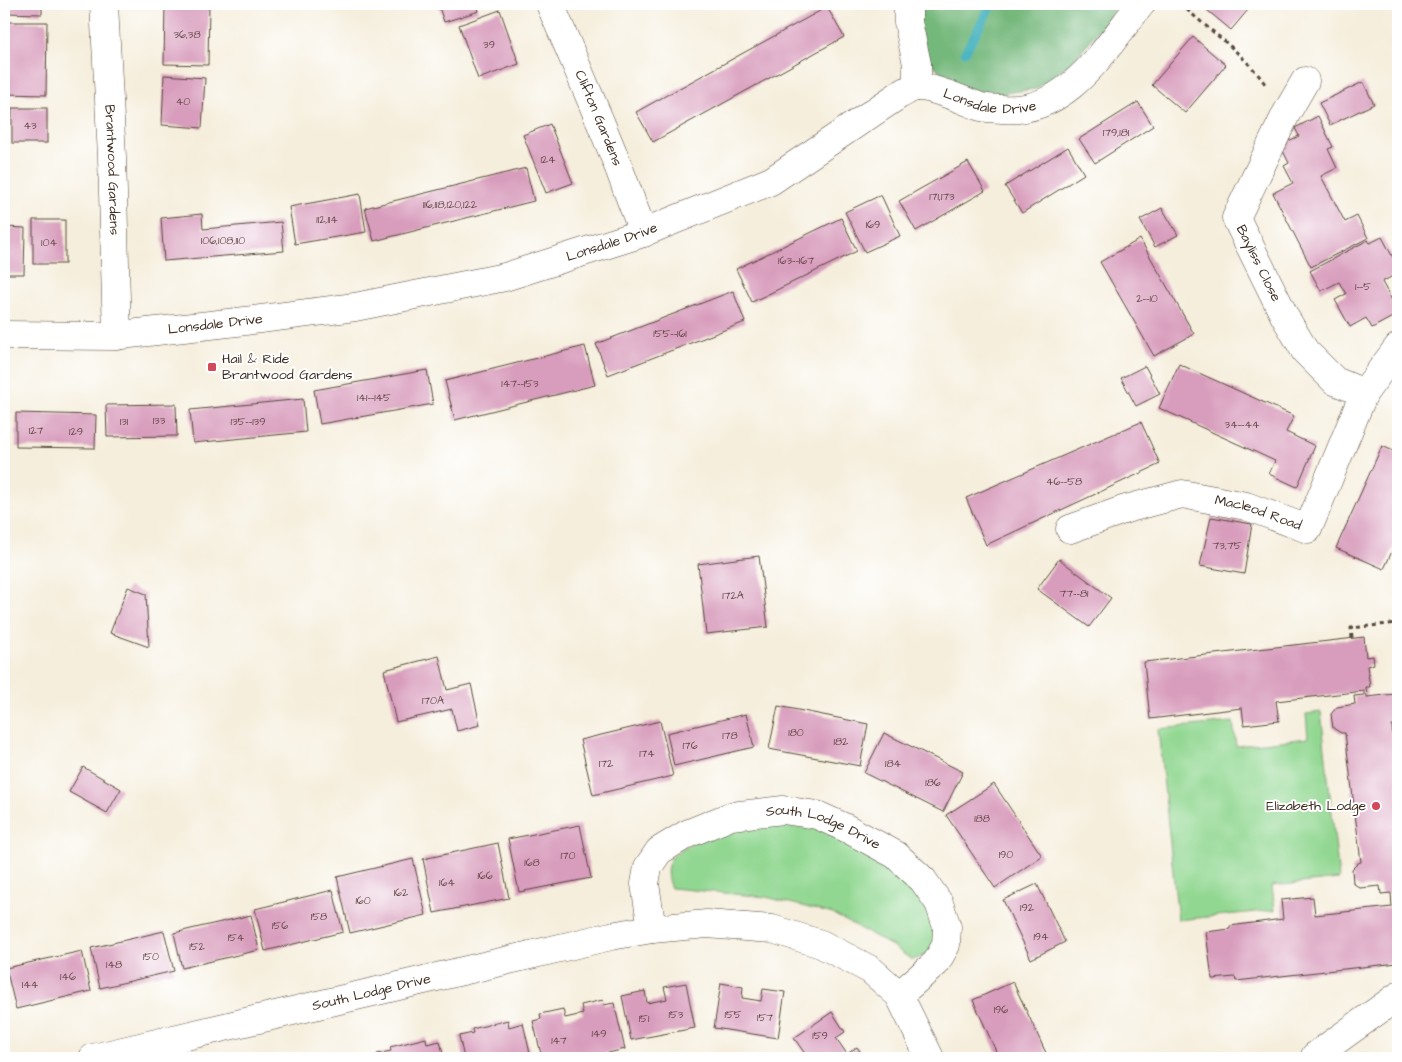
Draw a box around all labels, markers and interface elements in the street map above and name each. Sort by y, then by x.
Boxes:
house number: 36,38 [173,27,201,42]
house number: 39 [483,37,495,52]
street label: Clifton Gardens [570,67,627,169]
street label: Lonsdale Drive [941,83,1039,119]
house number: 40 [176,94,190,109]
street label: Brantwood Gardens [99,104,124,235]
house number: 43 [23,118,37,133]
house number: 179,181 [1103,125,1130,140]
house number: 124 [540,152,556,167]
house number: 171,173 [929,189,955,204]
house number: 116,118,120,122 [423,197,478,212]
house number: 112,114 [316,212,338,227]
house number: 169 [866,217,880,232]
street label: Lonsdale Drive [564,218,661,267]
street label: Bayliss Close [1231,221,1286,305]
house number: 106,108,110 [201,233,245,248]
house number: 104 [41,235,57,250]
house number: 163--167 [778,253,814,268]
house number: 1--5 [1355,279,1371,294]
house number: 2--10 [1136,291,1158,306]
street label: Lonsdale Drive [167,309,264,340]
house number: 155--161 [653,326,687,341]
place label: Hail & Ride Brantwood Gardens [222,349,353,385]
marker: Hail & Ride Brantwood Gardens [206,361,218,373]
house number: 147--153 [501,376,539,391]
house number: 141--145 [357,390,391,405]
house number: 133 [153,413,166,428]
house number: 131 [120,414,129,429]
house number: 135--139 [231,414,265,429]
house number: 34--44 [1225,417,1260,432]
house number: 127 [29,423,43,438]
house number: 129 [69,424,83,439]
house number: 46--58 [1046,474,1082,489]
street label: Macleod Road [1213,490,1304,536]
house number: 73,75 [1213,538,1242,553]
house number: 77--81 [1060,586,1089,601]
house number: 172A [722,588,744,603]
house number: 170A [422,693,444,708]
house number: 180 [788,725,804,740]
house number: 178 [722,728,738,743]
house number: 182 [834,734,849,749]
house number: 176 [682,738,698,753]
house number: 174 [639,746,655,761]
house number: 172 [599,756,614,771]
house number: 184 [885,756,902,771]
house number: 186 [925,775,941,790]
place label: Elizabeth Lodge [1266,796,1366,816]
street label: South Lodge Drive [765,800,884,855]
marker: Elizabeth Lodge [1370,800,1382,812]
house number: 188 [974,811,990,826]
house number: 190 [999,847,1013,862]
house number: 170 [560,848,576,863]
house number: 168 [524,855,540,870]
house number: 166 [477,868,493,883]
house number: 164 [439,875,455,890]
house number: 162 [394,885,409,900]
house number: 160 [355,893,371,908]
house number: 192 [1020,900,1035,915]
house number: 158 [311,909,327,924]
house number: 156 [272,918,288,933]
house number: 194 [1033,929,1049,944]
house number: 154 [228,930,245,945]
house number: 152 [189,939,205,954]
house number: 150 [143,949,159,964]
house number: 148 [106,957,122,972]
house number: 146 [60,969,76,984]
street label: South Lodge Drive [310,969,433,1016]
house number: 144 [22,977,39,992]
house number: 196 [994,1002,1008,1017]
house number: 153 [669,1007,684,1022]
house number: 155 [725,1007,742,1022]
house number: 157 [757,1010,773,1025]
house number: 151 [639,1011,650,1026]
house number: 149 [591,1026,607,1041]
house number: 159 [812,1028,828,1043]
house number: 147 [551,1033,567,1048]

